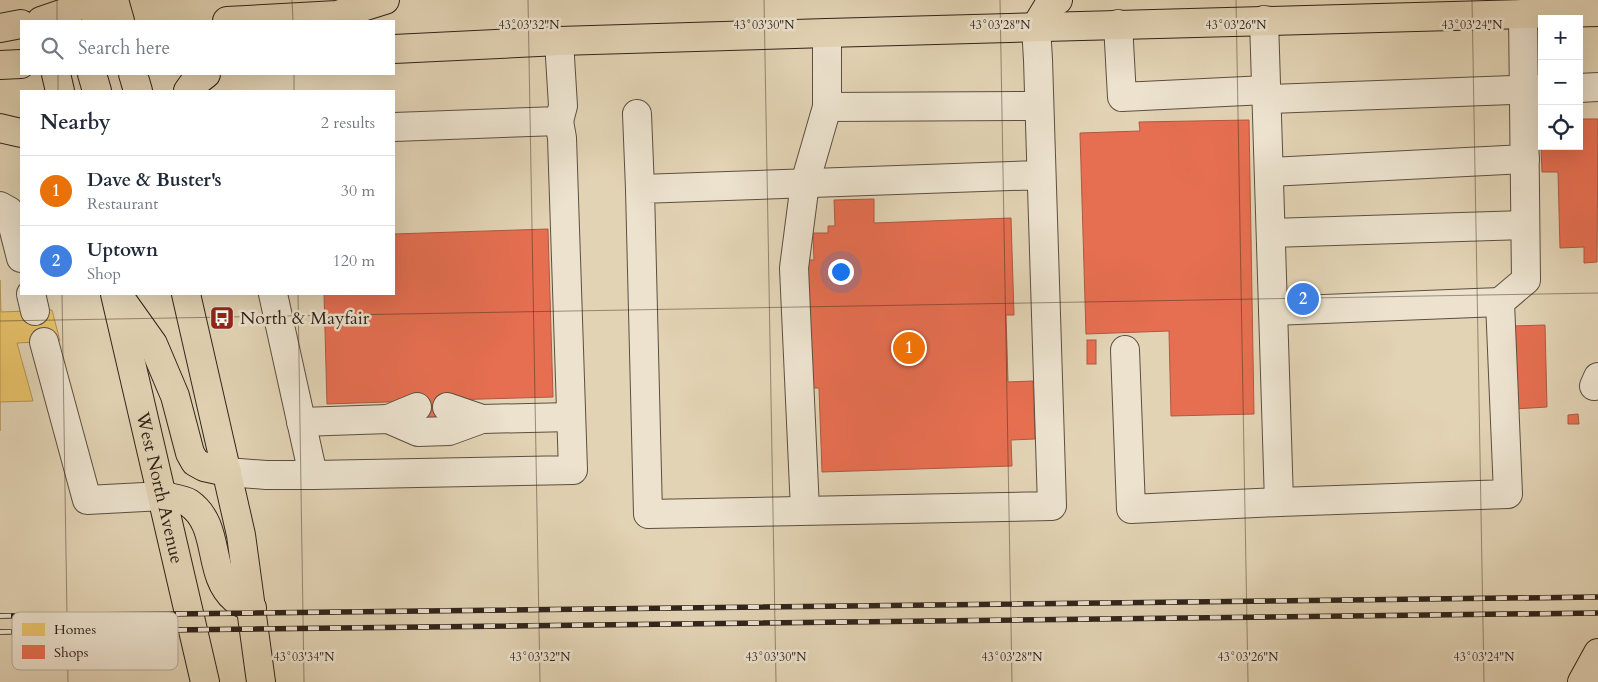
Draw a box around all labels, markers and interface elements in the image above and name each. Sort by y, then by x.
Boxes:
map controls [1538,15,1583,150]
button: + [1538,15,1583,60]
text: 43°03'32"N [499,17,560,33]
text: 43°03'30"N [734,17,795,33]
text: 43°03'28"N [970,17,1031,33]
text: 43°03'26"N [1206,17,1267,33]
text: 43°03'24"N [1442,17,1503,33]
search box [20,20,395,75]
icon: search [38,34,66,62]
text: Search here [78,35,170,61]
button: − [1538,60,1583,105]
button: locate [1538,105,1583,150]
text: Nearby [40,108,111,137]
text: 2 results [321,112,375,134]
text: Dave & Buster's [87,167,222,193]
text: 1 [52,180,60,202]
text: 30 m [341,180,375,202]
text: Restaurant [87,193,158,215]
text: Uptown [87,237,158,263]
text: 2 [52,250,60,272]
text: 120 m [333,250,375,272]
your location [828,259,854,285]
text: Shop [87,263,121,285]
pin: 2 [1287,280,1319,318]
bus stop icon: North & Mayfair [209,305,235,331]
place label: North & Mayfair [240,306,370,331]
pin: 1 [893,329,925,367]
street label: West North Avenue [130,408,190,566]
legend [12,612,178,670]
text: Homes [54,620,96,639]
text: Shops [54,643,89,662]
text: 43°03'34"N [274,649,335,665]
text: 43°03'32"N [510,649,571,665]
text: 43°03'30"N [746,649,807,665]
text: 43°03'28"N [982,649,1043,665]
text: 43°03'26"N [1218,649,1279,665]
text: 43°03'24"N [1454,649,1515,665]

